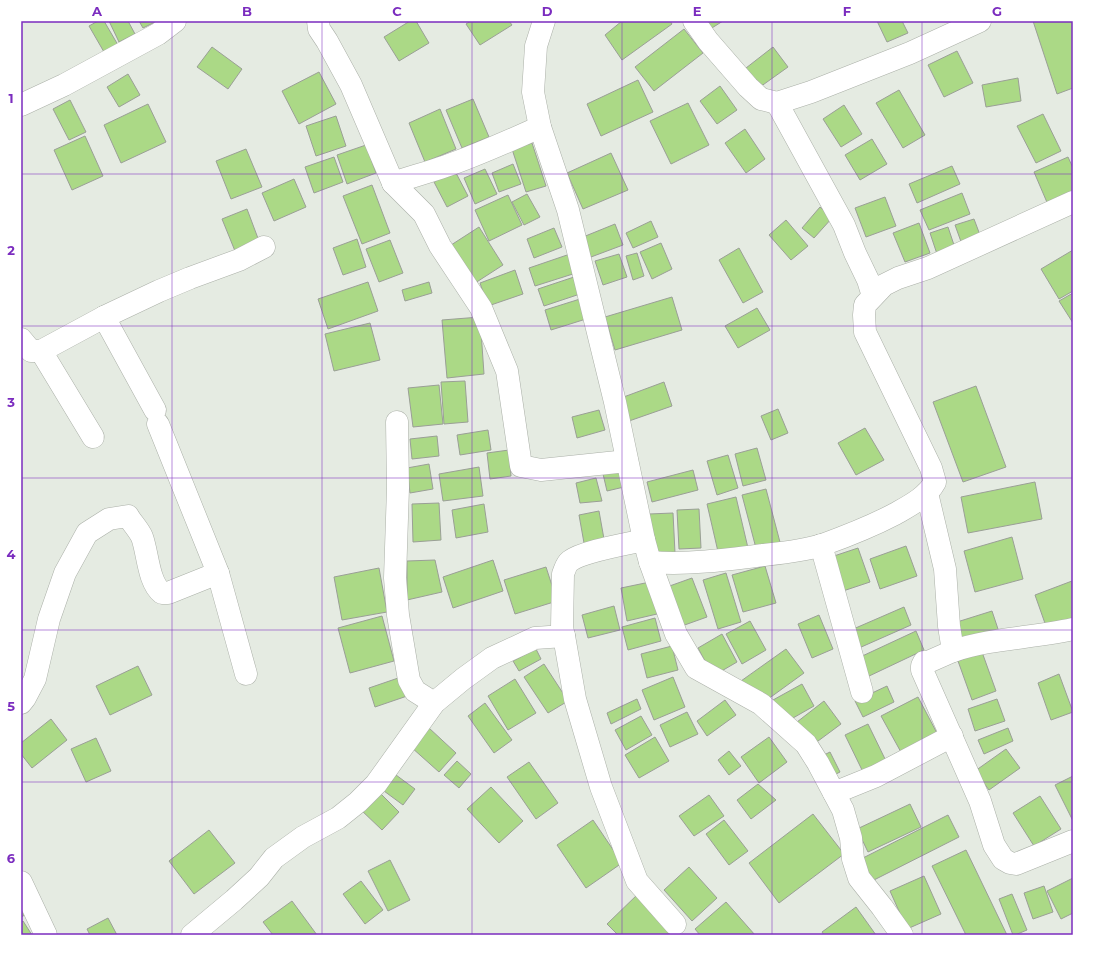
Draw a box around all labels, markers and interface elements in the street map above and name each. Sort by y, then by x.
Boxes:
text: A [91,3,103,19]
text: B [242,3,252,19]
text: C [392,3,402,19]
text: D [542,3,553,19]
text: E [693,3,702,19]
text: F [843,3,851,19]
text: G [992,3,1002,19]
text: 1 [8,90,14,106]
text: 2 [7,242,15,258]
text: 3 [6,394,15,410]
text: 4 [7,546,16,562]
text: 5 [7,698,15,714]
text: 6 [7,850,16,866]

